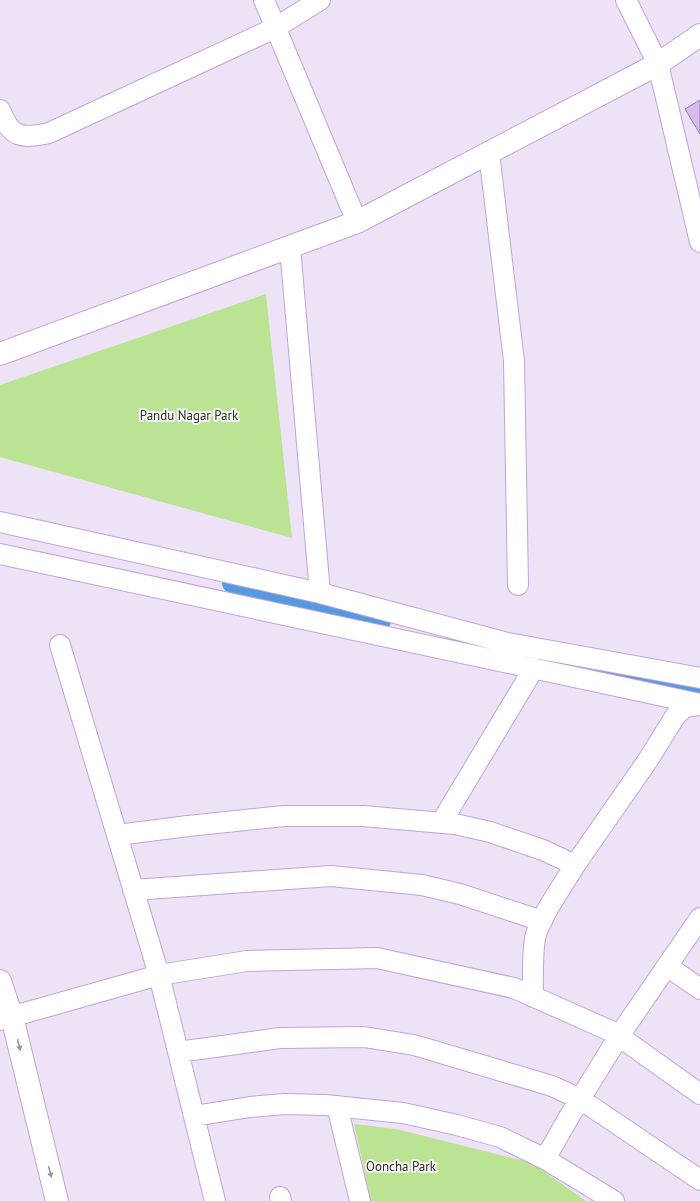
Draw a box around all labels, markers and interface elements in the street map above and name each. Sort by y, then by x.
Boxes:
park label: Pandu Nagar Park [140,407,239,424]
one-way arrow [16,1040,22,1052]
park label: Ooncha Park [366,1158,437,1175]
one-way arrow [47,1165,53,1178]

